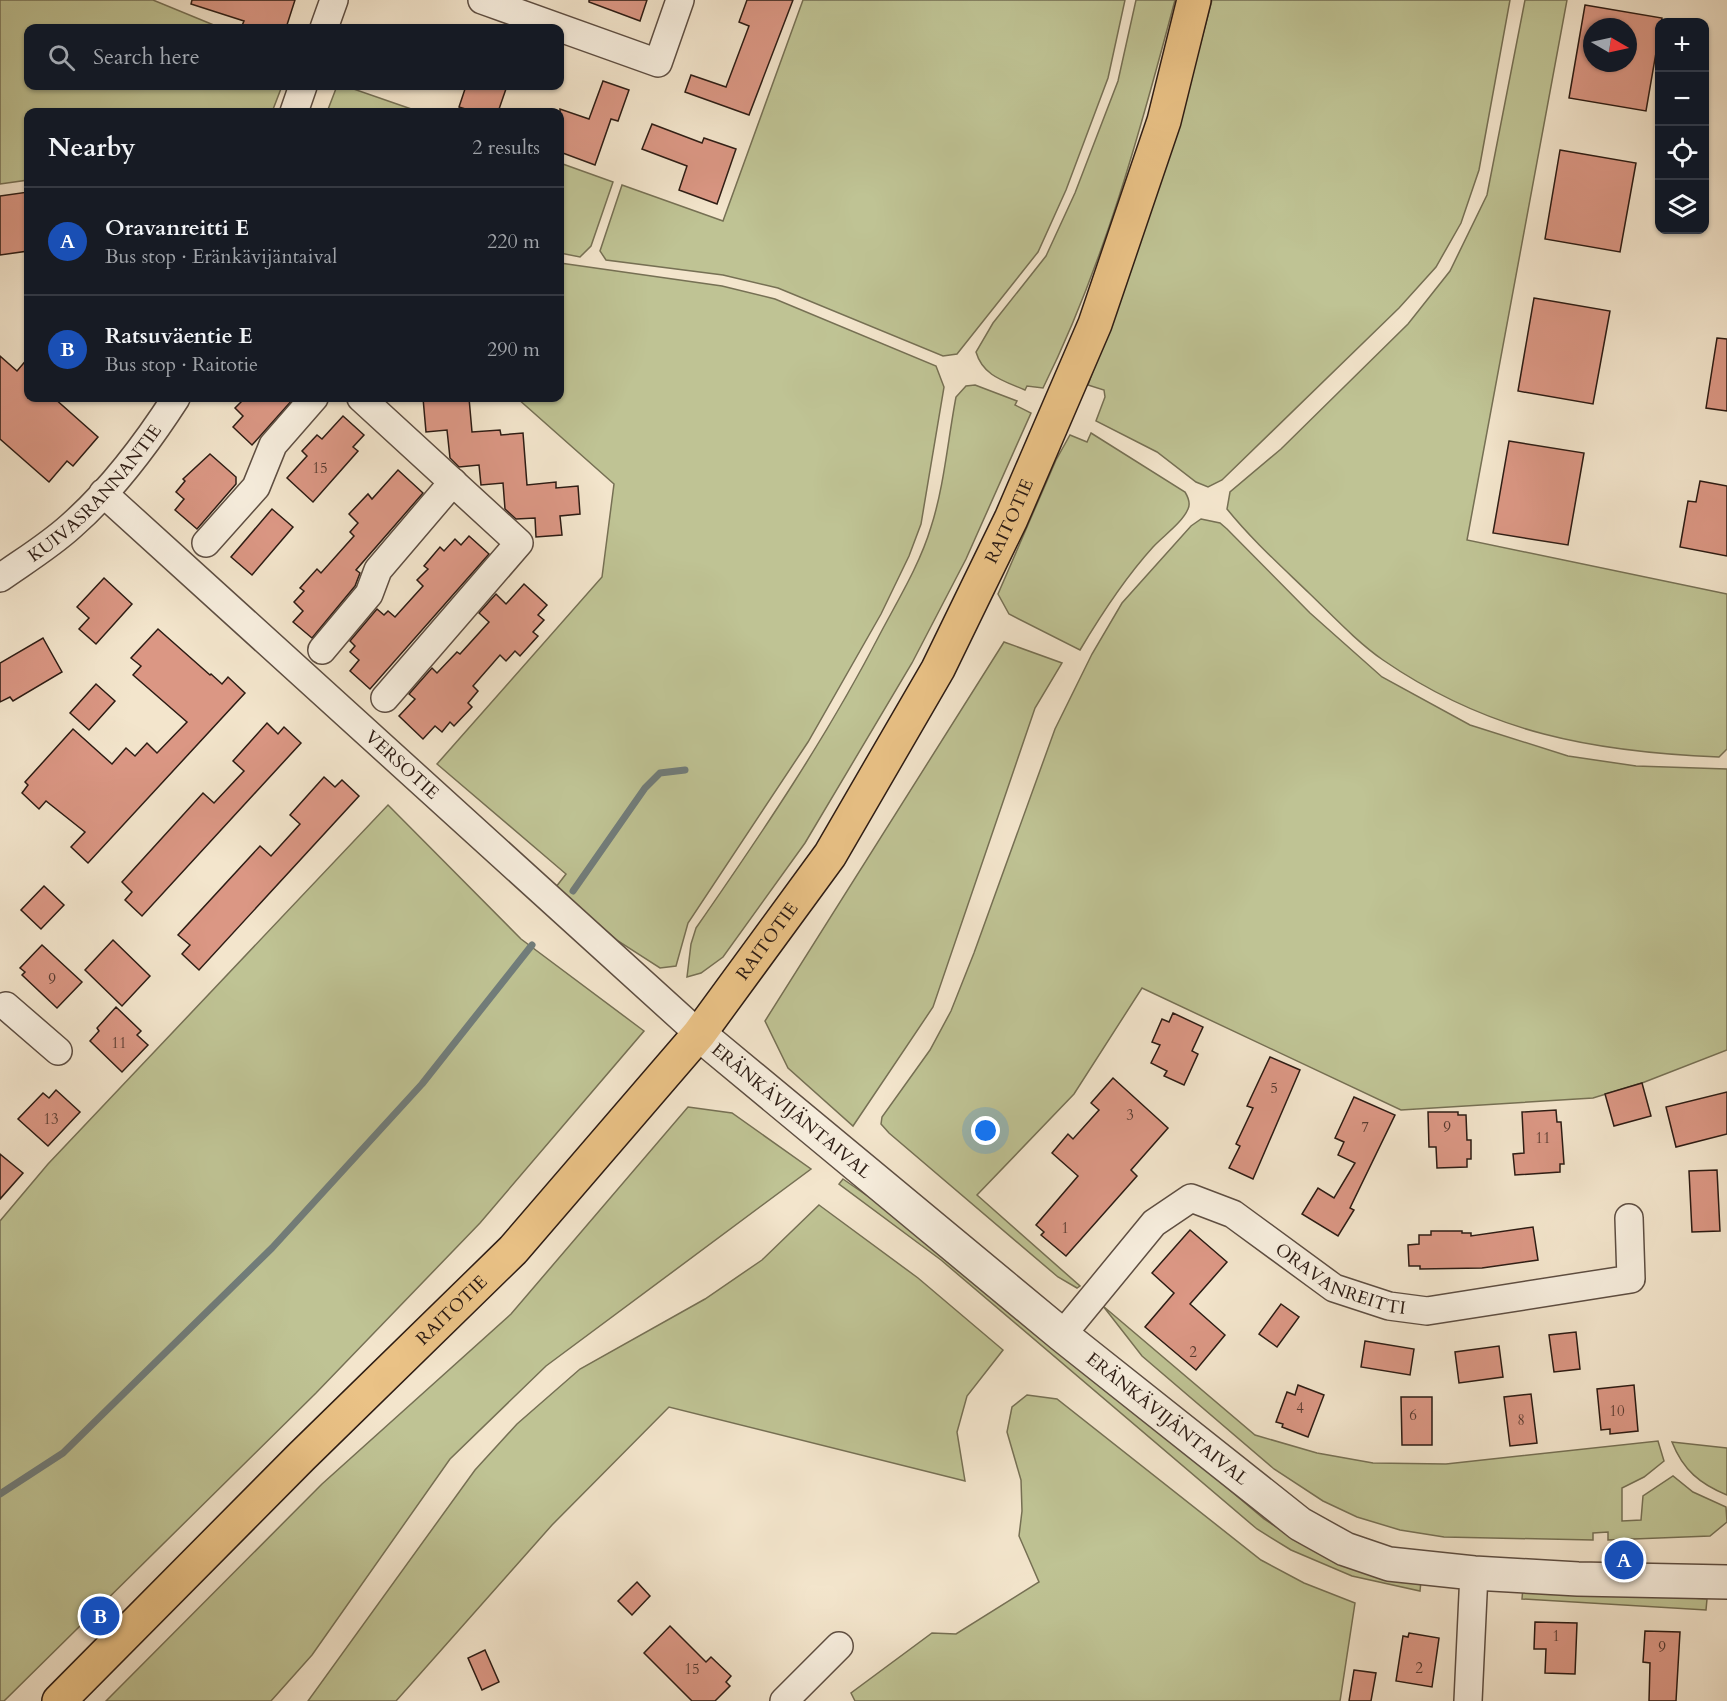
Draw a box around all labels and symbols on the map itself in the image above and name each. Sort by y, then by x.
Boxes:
north arrow [1583,18,1637,72]
street label: KUIVASRANNANTIE [23,419,168,568]
house number: 15 [312,458,328,478]
street label: RAITOTIE [979,475,1040,568]
street label: VERSOTIE [359,725,444,805]
street label: RAITOTIE [730,898,804,985]
house number: 9 [48,969,56,989]
house number: 11 [111,1033,127,1053]
street label: ERÄNKÄVIJÄNTAIVAL [706,1037,876,1185]
house number: 5 [1270,1078,1278,1098]
house number: 3 [1126,1105,1134,1125]
house number: 13 [43,1109,59,1129]
your location [971,1116,1000,1145]
house number: 7 [1361,1117,1369,1137]
house number: 9 [1443,1117,1451,1137]
house number: 11 [1535,1128,1551,1148]
house number: 1 [1061,1218,1069,1238]
street label: ORAVANREITTI [1270,1237,1407,1321]
street label: RAITOTIE [411,1270,493,1351]
house number: 2 [1189,1342,1197,1362]
street label: ERÄNKÄVIJÄNTAIVAL [1081,1347,1253,1491]
house number: 4 [1296,1398,1304,1418]
house number: 10 [1609,1401,1625,1421]
house number: 6 [1409,1405,1417,1425]
house number: 8 [1517,1410,1525,1430]
pin: A [1604,1538,1644,1582]
pin: B [80,1594,120,1638]
house number: 1 [1552,1626,1560,1646]
house number: 9 [1658,1637,1666,1657]
house number: 2 [1415,1658,1423,1678]
house number: 15 [684,1659,700,1679]

